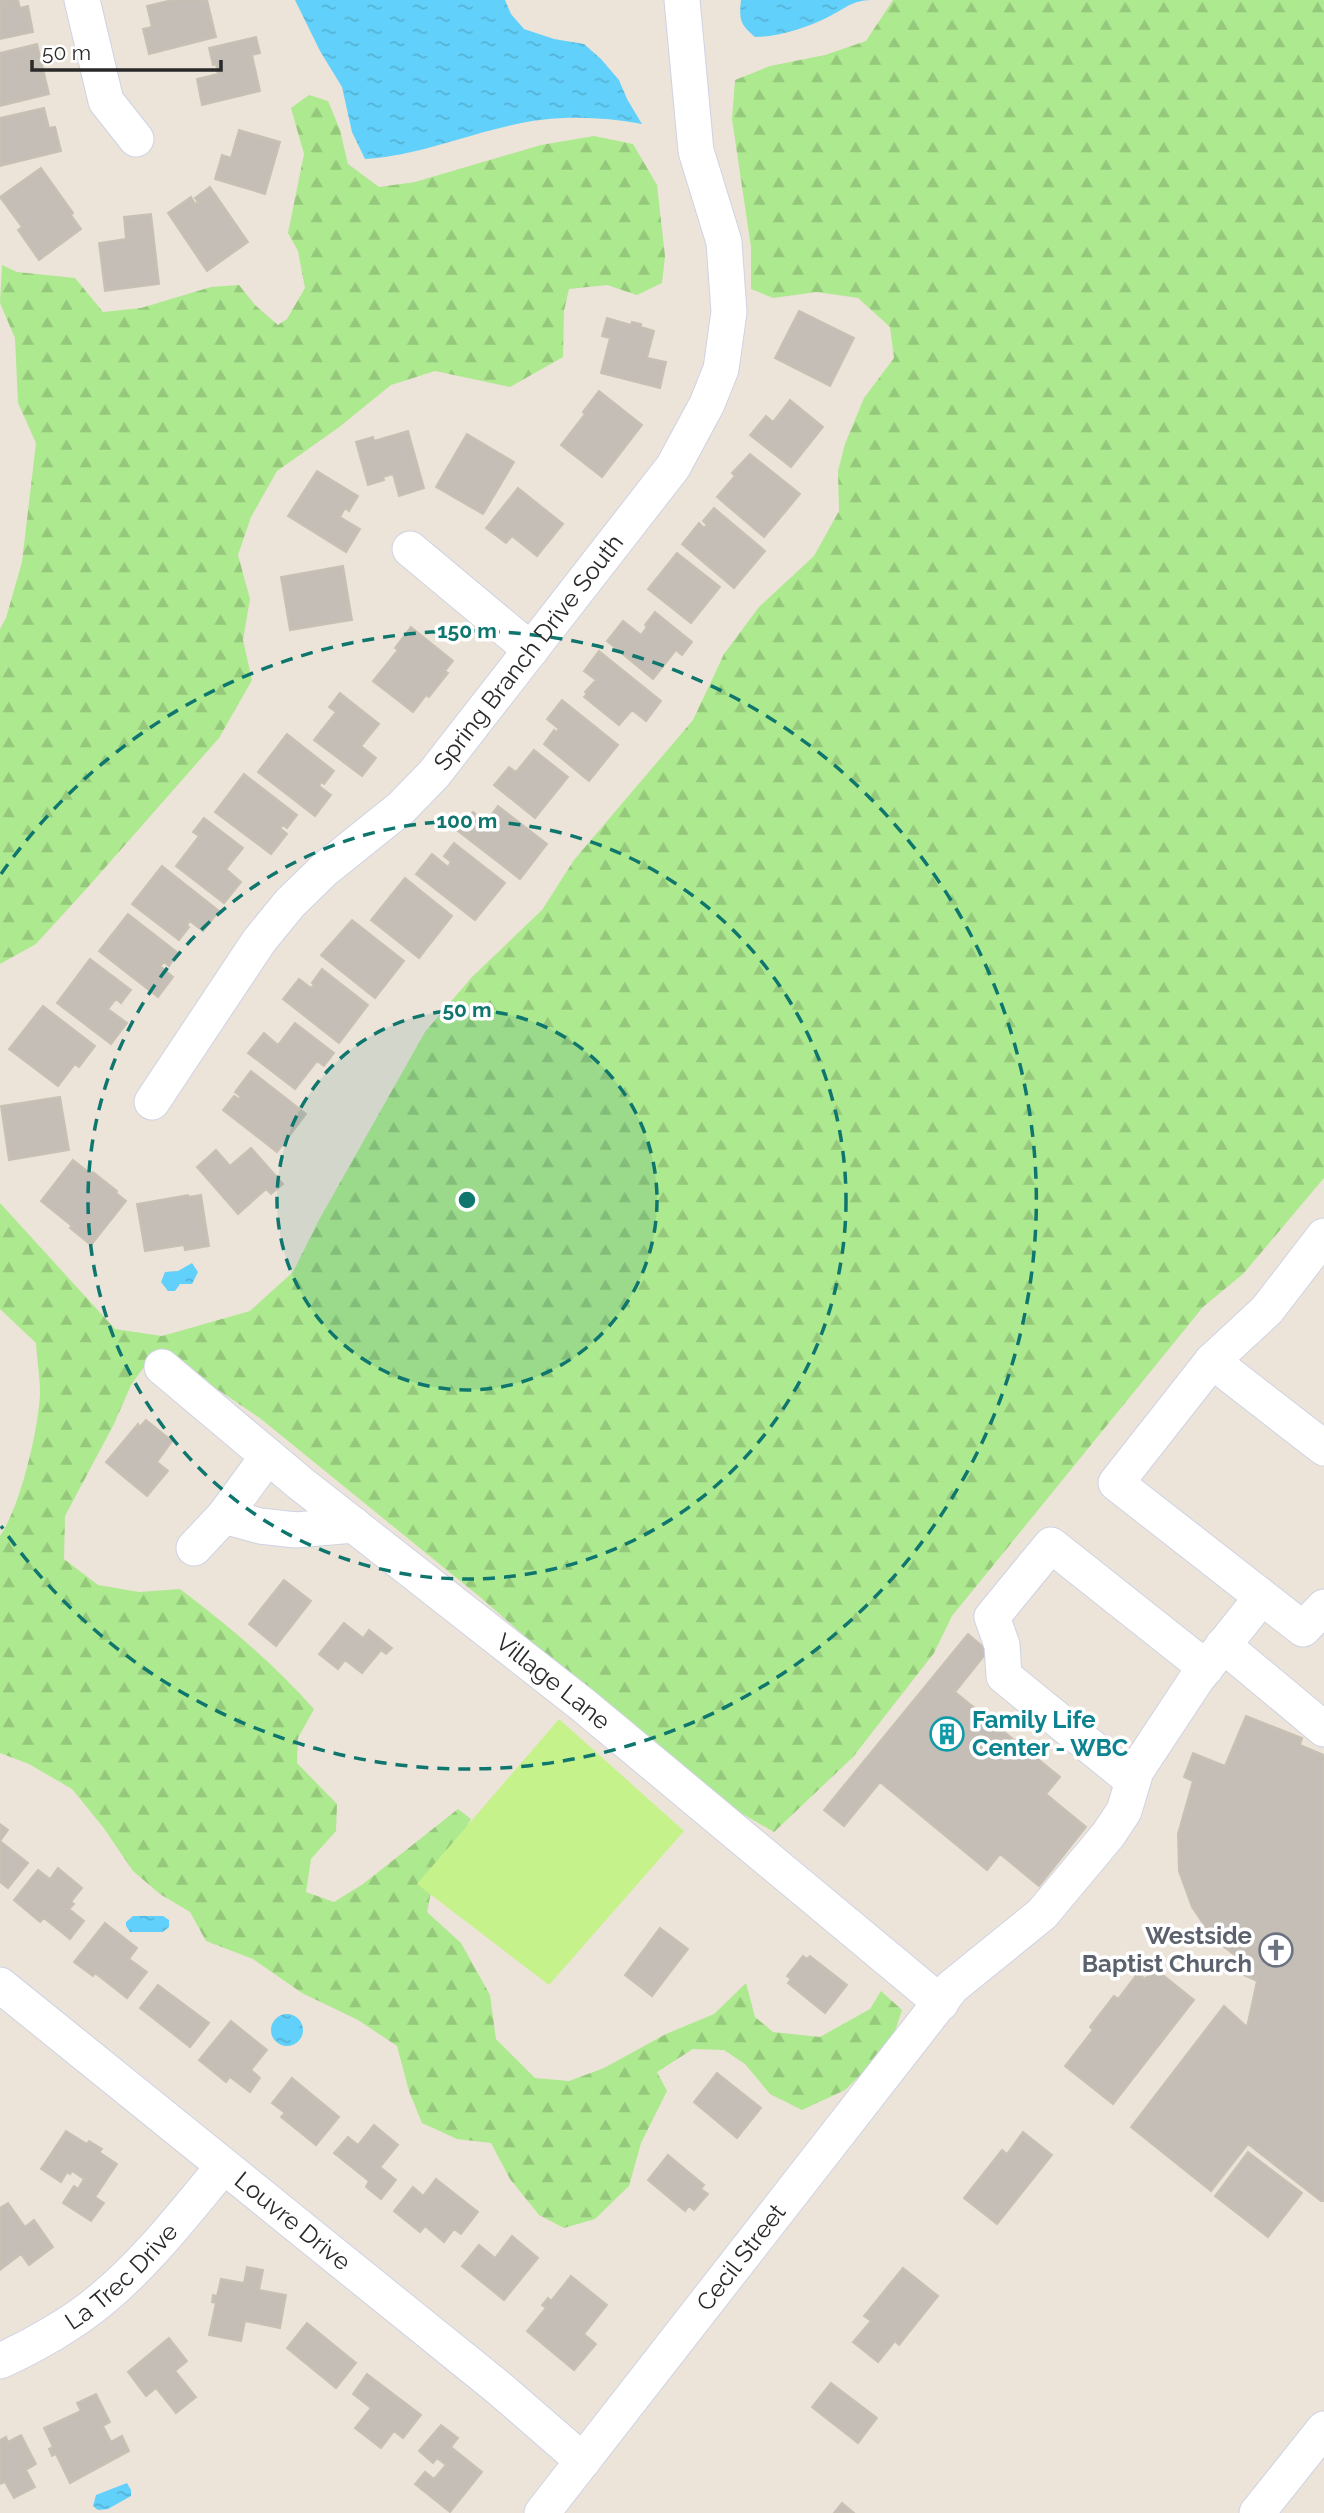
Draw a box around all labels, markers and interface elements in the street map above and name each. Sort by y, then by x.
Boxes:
scale bar [32,28,220,72]
text: 50 m [42,40,91,65]
street label: Spring Branch Drive South [427,528,629,776]
text: 150 m [437,618,497,643]
text: 100 m [437,808,497,833]
text: 50 m [442,997,492,1022]
centre of rings [455,1188,479,1212]
street label: Village Lane [490,1627,616,1736]
place label: Family Life Center - WBC [972,1705,1129,1762]
building icon: Family Life Center - WBC [928,1715,966,1753]
place label: Westside Baptist Church [1082,1921,1252,1978]
church icon: Westside Baptist Church [1257,1931,1295,1969]
street label: Louvre Drive [229,2165,357,2276]
street label: Cecil Street [690,2198,791,2316]
street label: La Trec Drive [59,2217,184,2336]

